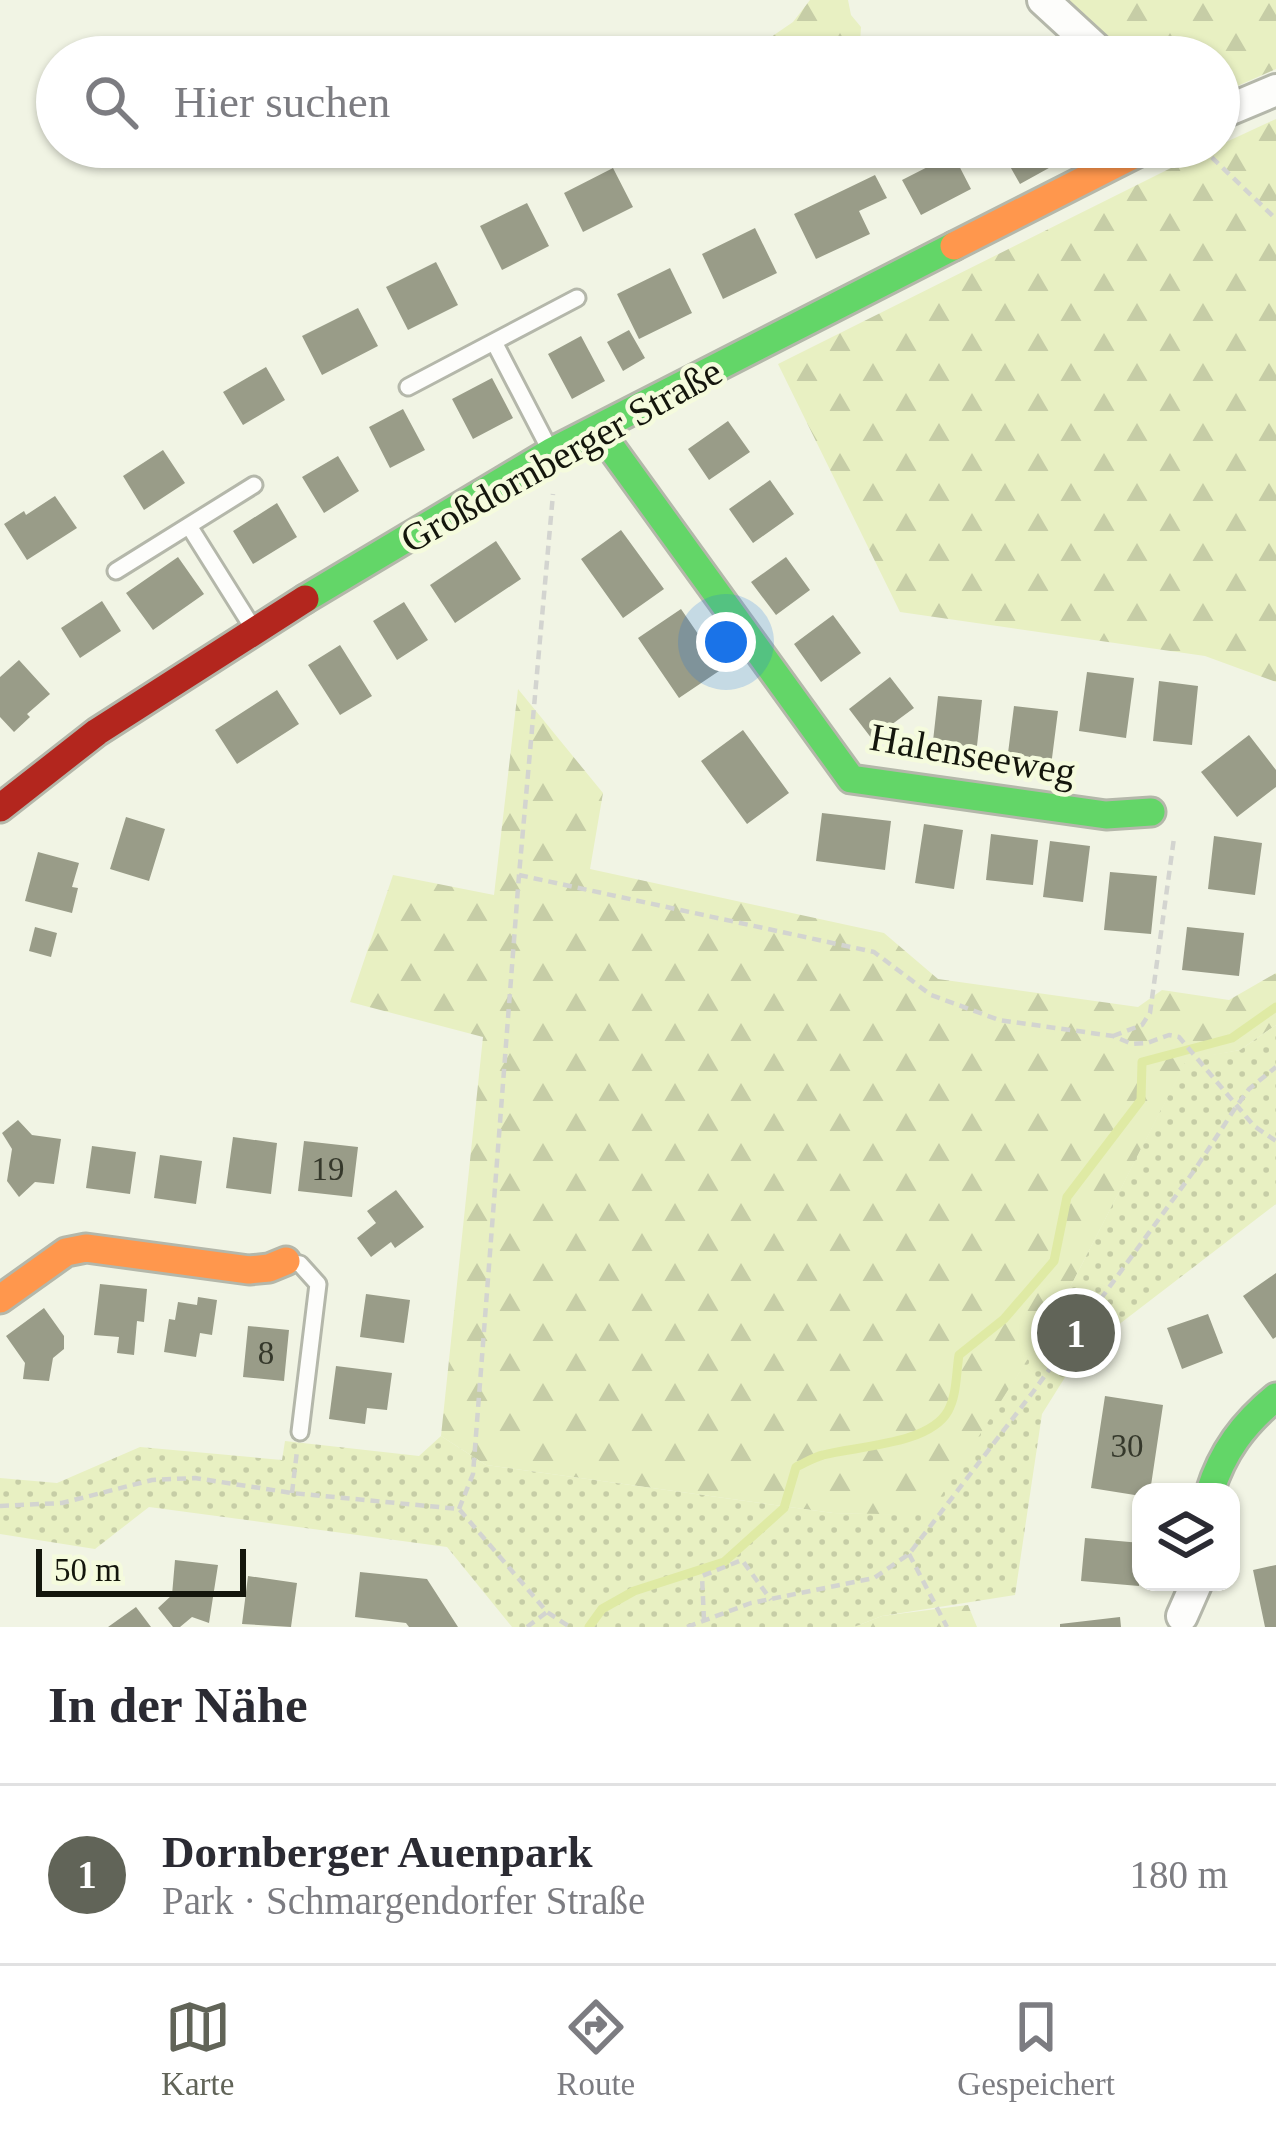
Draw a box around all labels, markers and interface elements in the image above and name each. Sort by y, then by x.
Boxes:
search box [36,36,1240,168]
icon: search [78,69,144,135]
text: Hier suchen [174,77,390,127]
street label: Großdornberger Straße [393,349,729,562]
your location [696,612,756,672]
street label: Halenseeweg [867,715,1079,794]
house number: 19 [312,1151,345,1187]
pin: 1 [1037,1288,1115,1378]
house number: 8 [258,1335,274,1371]
house number: 30 [1111,1428,1144,1464]
map controls [1132,1483,1240,1591]
button: layers [1132,1483,1240,1591]
scale bar [36,1543,246,1596]
text: 50 m [54,1552,121,1588]
text: In der Nähe [48,1677,308,1733]
text: Dornberger Auenpark [162,1827,592,1877]
text: 1 [77,1853,97,1896]
text: 180 m [1129,1853,1228,1896]
text: Park · Schmargendorfer Straße [162,1879,645,1922]
tab: Karte [161,1994,234,2103]
tab: Route [556,1994,635,2103]
tab: Gespeichert [957,1994,1115,2103]

